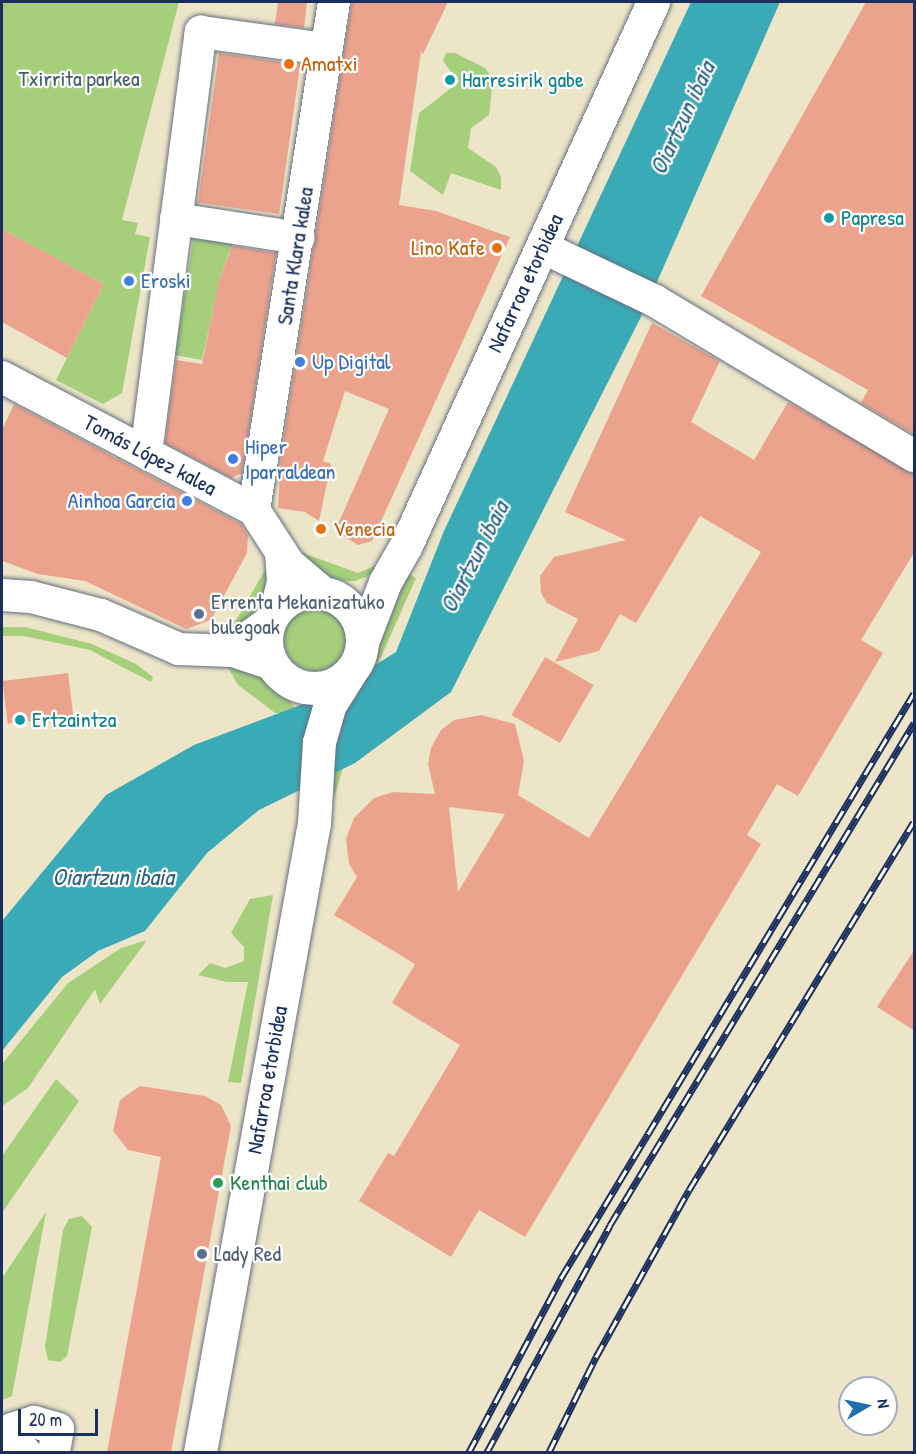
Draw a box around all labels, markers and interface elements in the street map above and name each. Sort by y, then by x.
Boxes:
place label: Amatxi [301,51,358,77]
marker: Amatxi [282,57,296,71]
water label: Oiartzun ibaia [643,57,721,179]
park label: Txirrita parkea [18,66,140,92]
place label: Harresirik gabe [462,67,584,93]
marker: Harresirik gabe [443,73,457,87]
street label: Santa Klara kalea [271,185,319,327]
place label: Papresa [841,205,904,231]
street label: Nafarroa etorbidea [481,209,569,357]
marker: Papresa [822,211,836,225]
place label: Lino Kafe [411,235,485,261]
marker: Lino Kafe [490,241,504,255]
place label: Eroski [141,268,191,294]
marker: Eroski [122,274,136,288]
place label: Up Digital [312,349,391,375]
marker: Up Digital [293,355,307,369]
street label: Tomás López kalea [79,409,221,501]
place label: Hiper Iparraldean [245,433,336,484]
marker: Hiper Iparraldean [226,452,240,466]
place label: Ainhoa Garcia [68,488,175,514]
marker: Ainhoa Garcia [180,494,194,508]
water label: Oiartzun ibaia [434,496,514,618]
place label: Venecia [333,516,395,542]
marker: Venecia [314,522,328,536]
place label: Errenta Mekanizatuko bulegoak [211,588,384,640]
marker: Errenta Mekanizatuko bulegoak [192,607,206,621]
place label: Ertzaintza [32,707,116,733]
marker: Ertzaintza [13,713,27,727]
water label: Oiartzun ibaia [52,863,174,891]
street label: Nafarroa etorbidea [241,1004,293,1156]
place label: Kenthai club [230,1170,328,1196]
marker: Kenthai club [211,1176,225,1190]
place label: Lady Red [214,1241,281,1267]
marker: Lady Red [195,1247,209,1261]
north arrow [838,1376,898,1436]
scale bar [21,1397,100,1435]
text: N [872,1398,895,1409]
text: 20 m [29,1407,62,1432]

